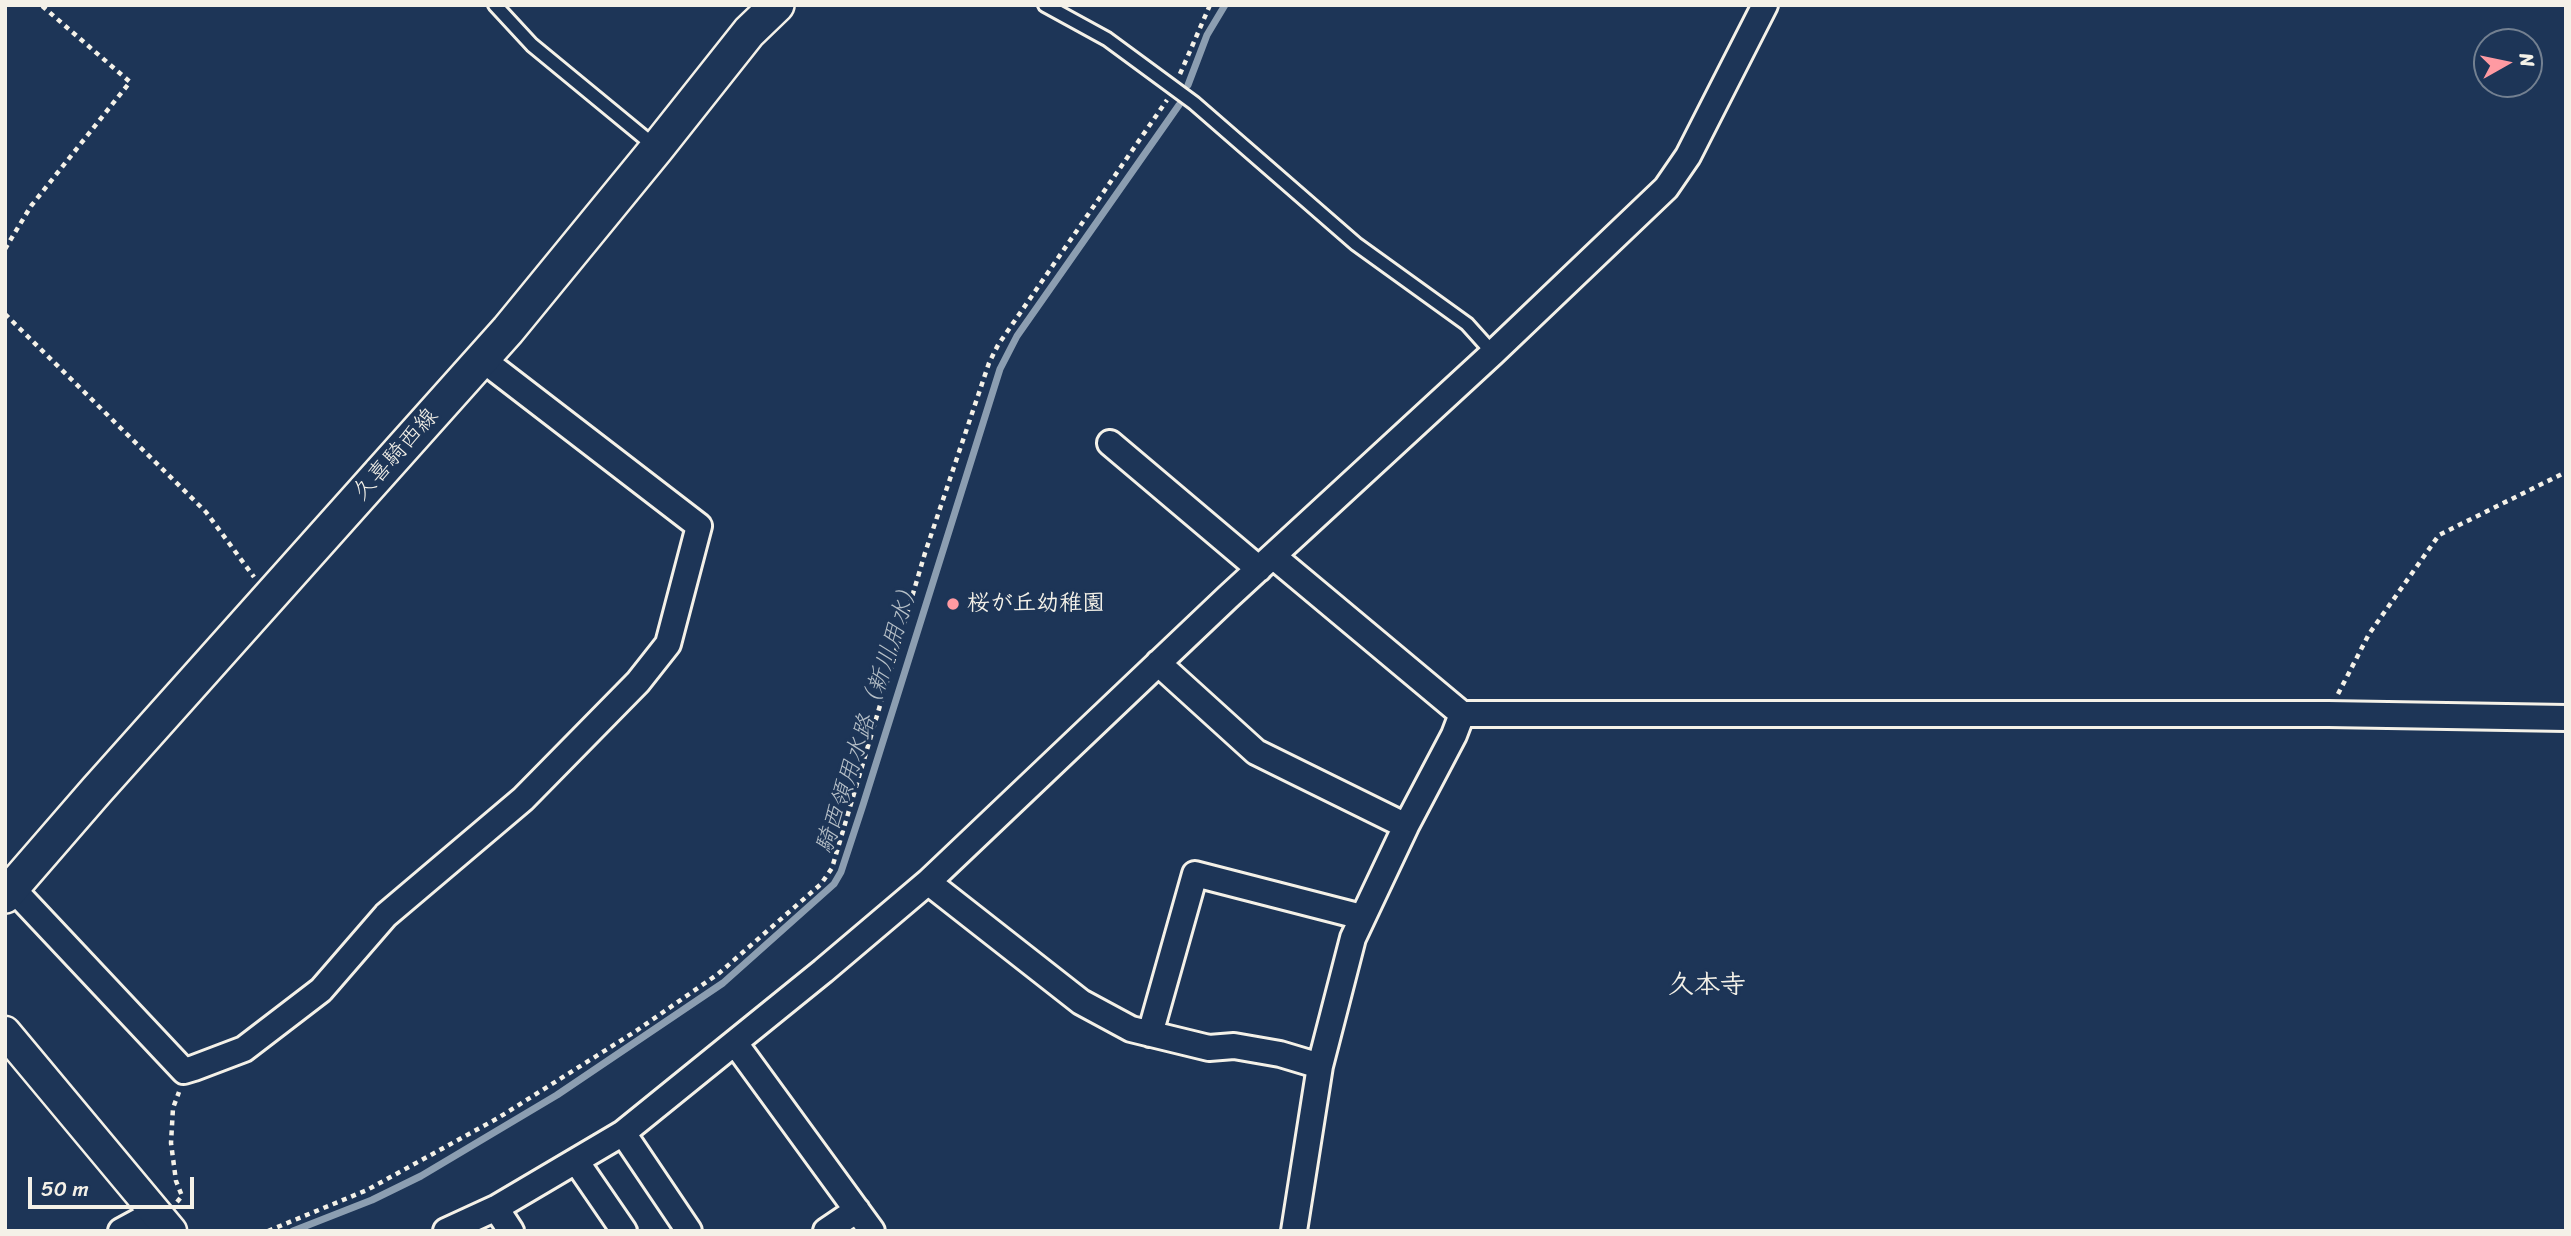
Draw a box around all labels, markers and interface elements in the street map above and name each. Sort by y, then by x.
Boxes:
north arrow [2473,28,2543,98]
text: N [2510,51,2545,69]
street label: 久喜騎西線 [347,403,445,507]
water label: 騎西領用水路（新川用水） [811,575,927,857]
place label: 桜が丘幼稚園 [967,590,1105,618]
marker: 桜が丘幼稚園 [945,596,961,612]
district label: 久本寺 [1668,970,1746,1002]
scale bar [32,1162,198,1206]
text: 50 m [41,1170,89,1208]

